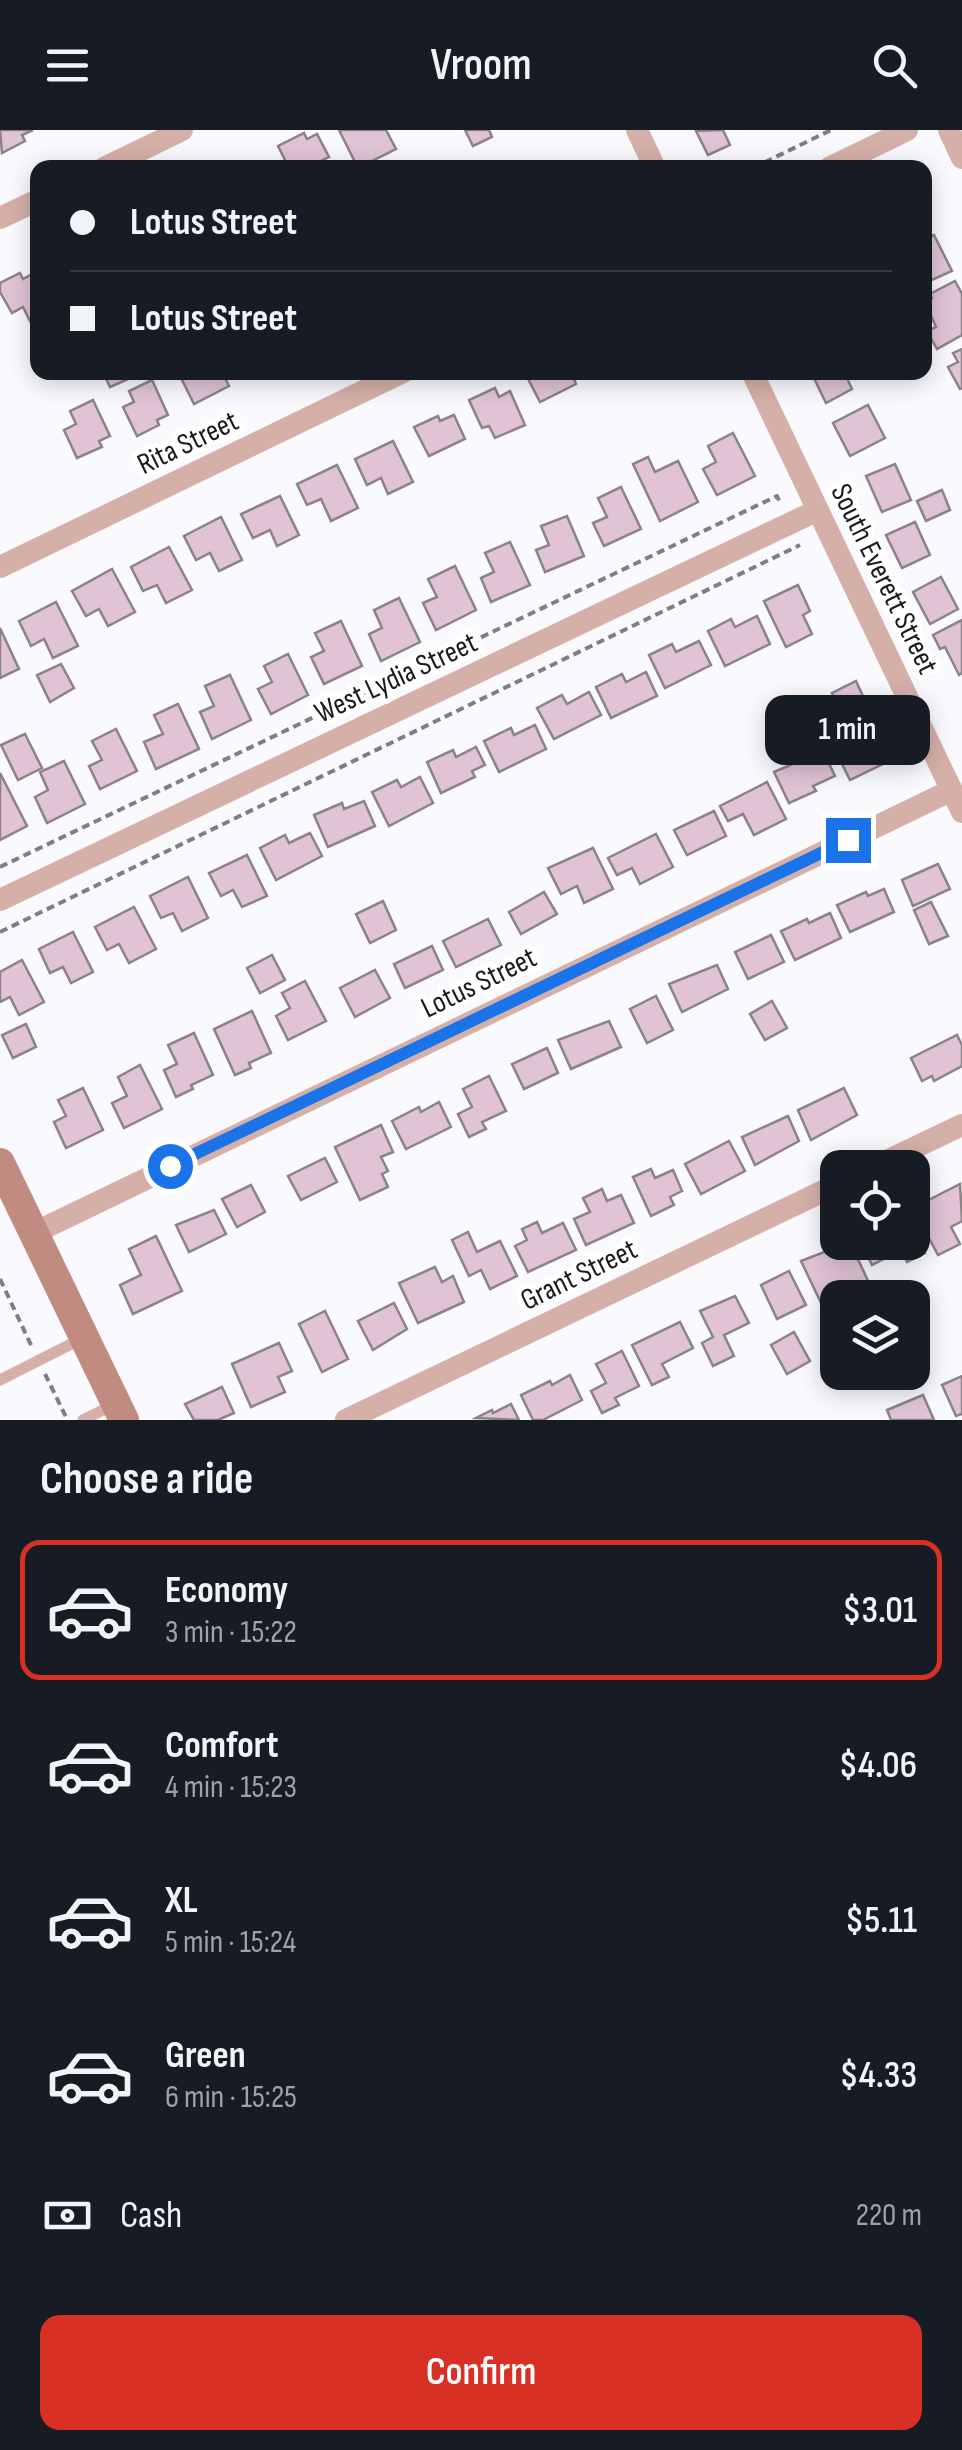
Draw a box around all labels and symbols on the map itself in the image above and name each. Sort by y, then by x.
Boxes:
street label: Rita Street [132,403,244,483]
street label: South Everett Street [822,478,946,680]
street label: West Lydia Street [309,625,483,731]
callout: 1 min [766,695,930,765]
route end [826,818,871,863]
street label: Lotus Street [415,940,543,1026]
route start [148,1144,193,1189]
street label: Grant Street [515,1231,643,1319]

